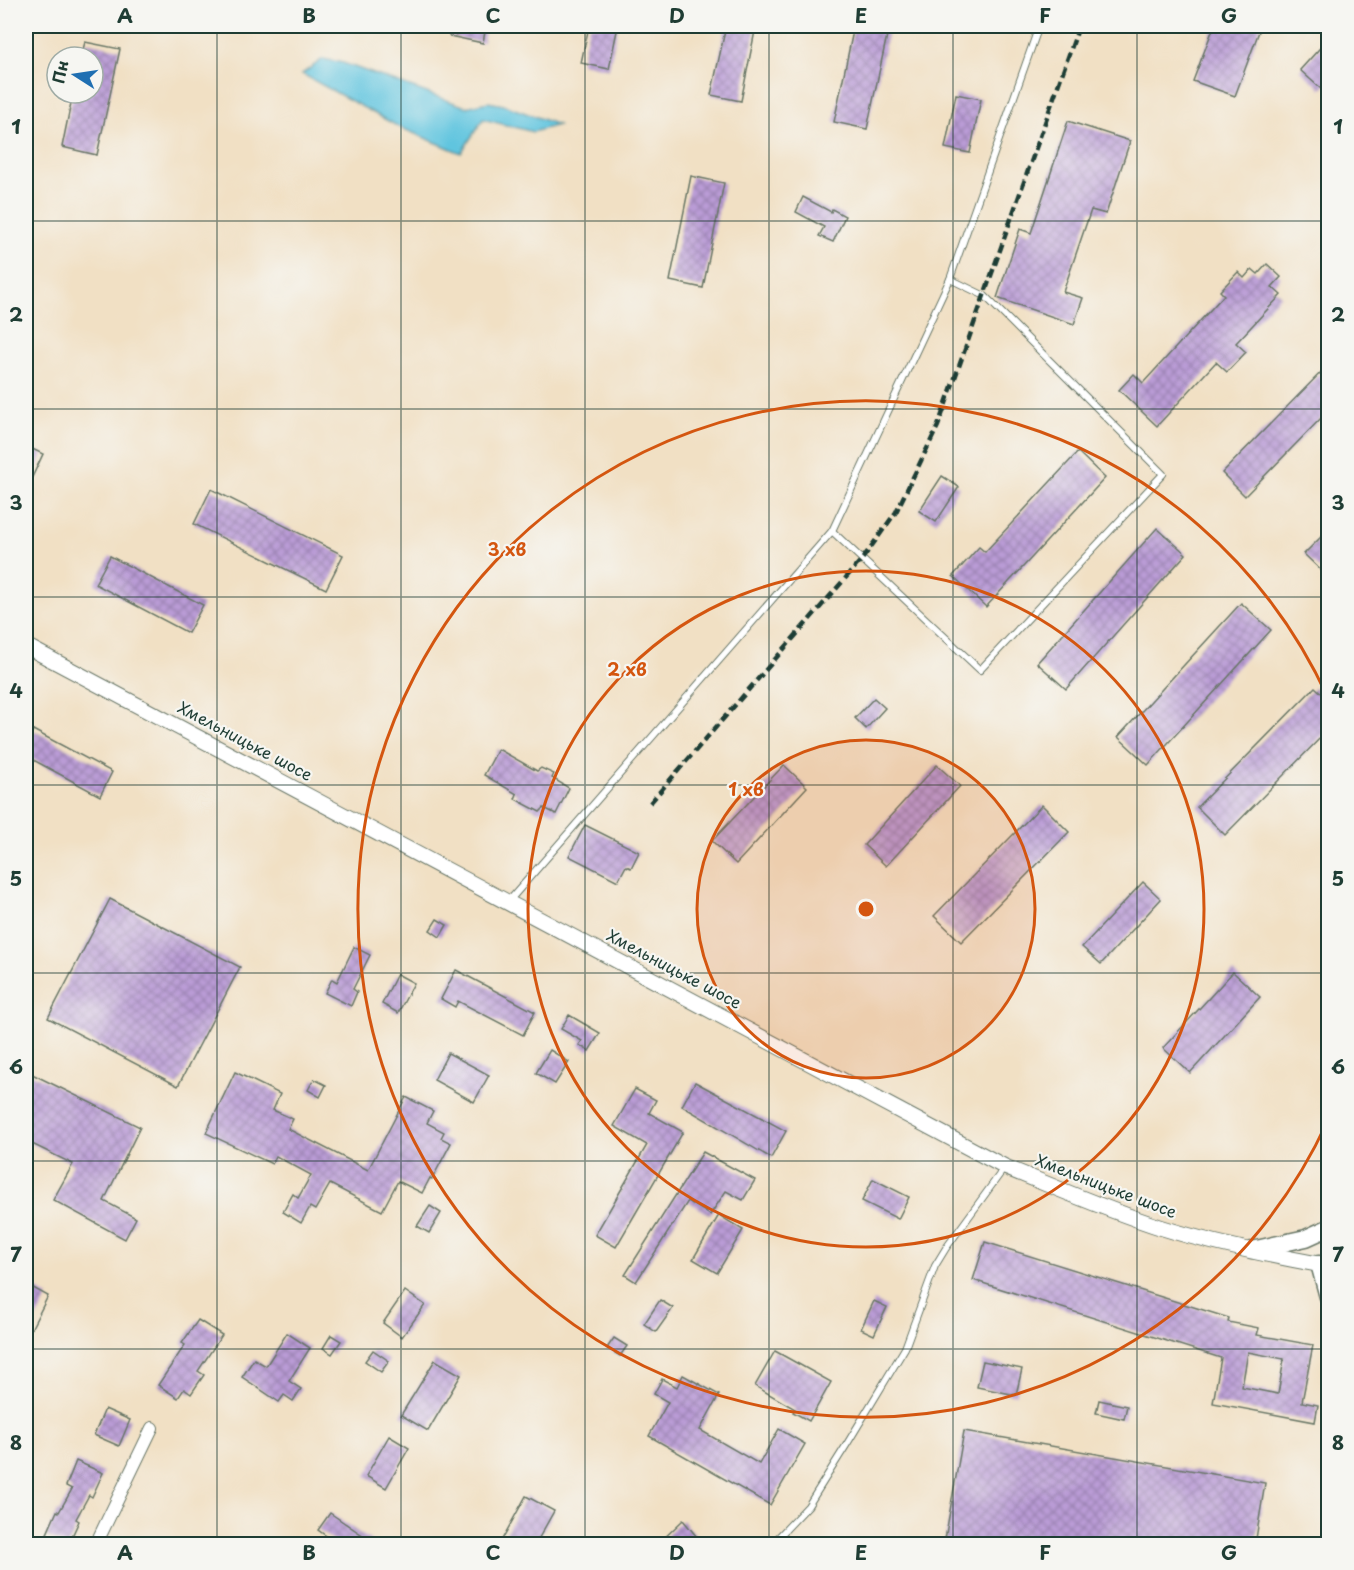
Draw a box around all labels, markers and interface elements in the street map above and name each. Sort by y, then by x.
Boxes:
text: A [117,0,133,30]
text: B [302,0,316,30]
text: C [485,0,501,30]
text: D [669,0,685,30]
text: E [855,0,867,30]
text: F [1039,0,1051,30]
text: G [1221,0,1237,30]
north arrow [45,45,105,105]
text: Пн [45,58,73,86]
text: 1 [11,111,21,141]
text: 1 [1333,111,1343,141]
text: 2 [9,299,23,329]
text: 2 [1331,299,1345,329]
text: 3 [9,487,23,517]
text: 3 [1331,487,1345,517]
text: 3 хв [488,535,526,562]
text: 2 хв [607,655,647,682]
text: 4 [9,675,23,705]
text: 4 [1331,675,1345,705]
street label: Хмельницьке шосе [174,694,317,786]
text: 1 хв [728,775,764,802]
text: 5 [10,863,22,893]
text: 5 [1332,863,1344,893]
centre of rings [856,899,876,919]
street label: Хмельницьке шосе [603,922,746,1014]
text: 6 [9,1051,23,1081]
text: 6 [1331,1051,1345,1081]
street label: Хмельницьке шосе [1032,1147,1181,1223]
text: 7 [10,1239,22,1269]
text: 7 [1332,1239,1344,1269]
text: 8 [10,1427,22,1457]
text: 8 [1332,1427,1344,1457]
text: A [117,1537,133,1567]
text: B [302,1537,316,1567]
text: C [485,1537,501,1567]
text: D [669,1537,685,1567]
text: E [855,1537,867,1567]
text: F [1039,1537,1051,1567]
text: G [1221,1537,1237,1567]

